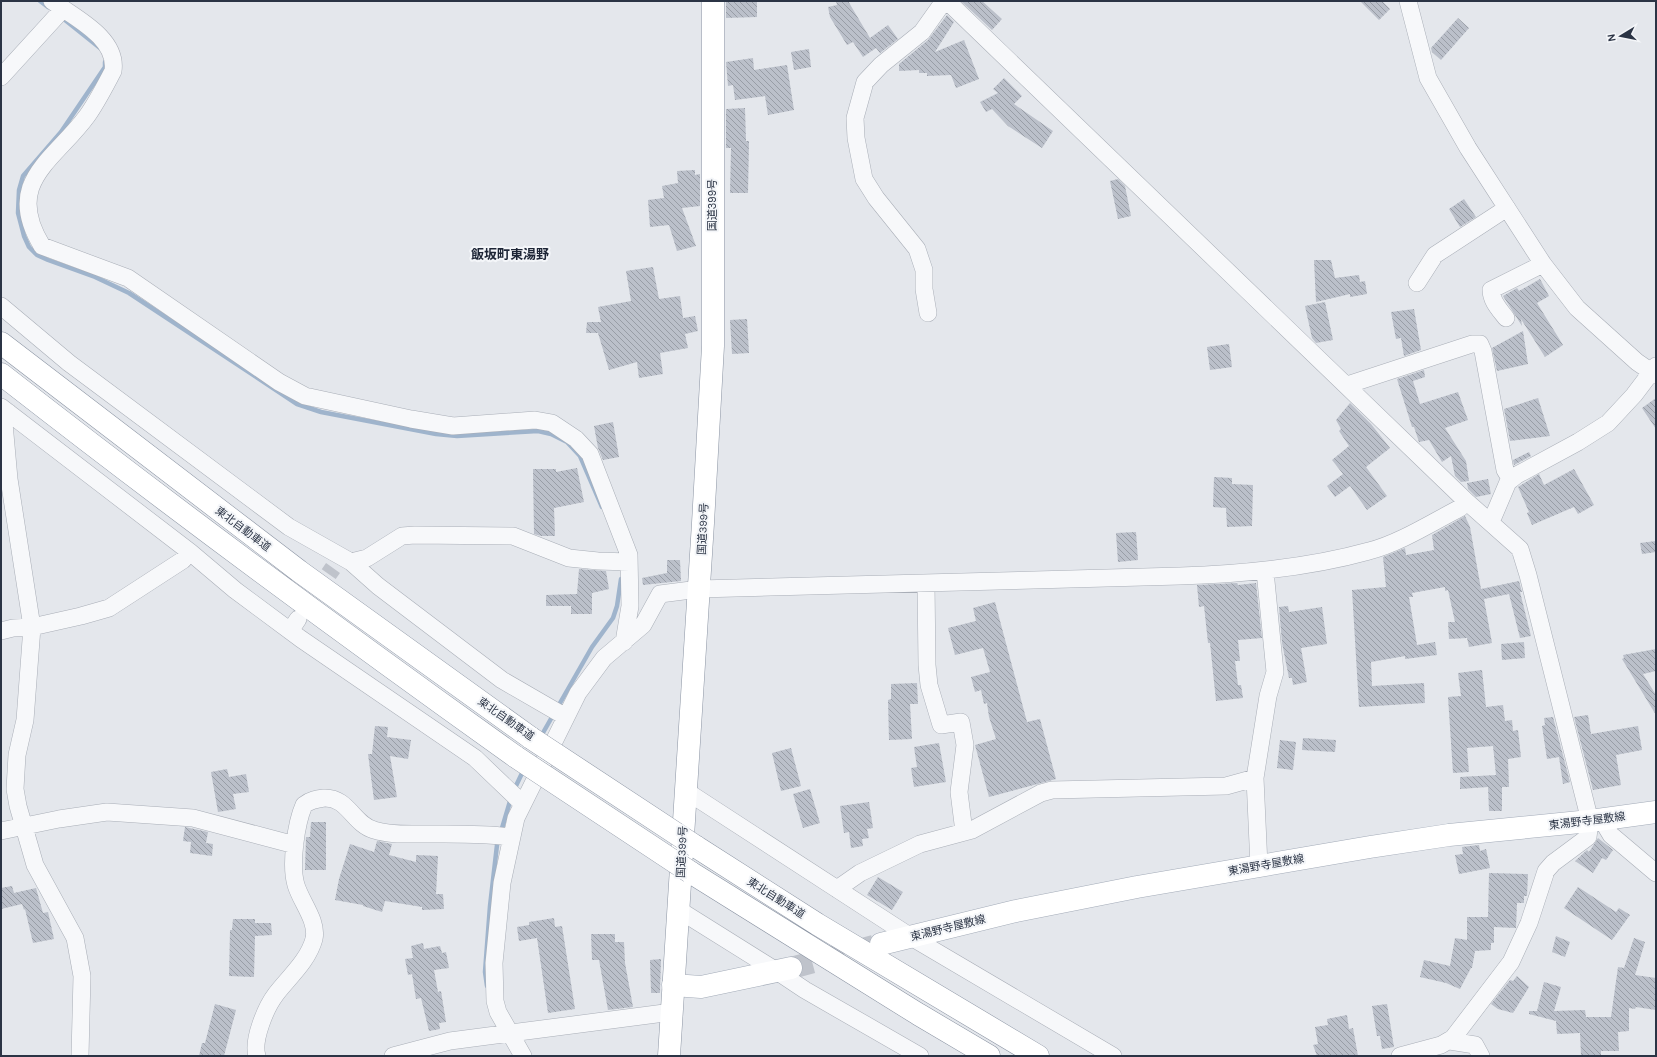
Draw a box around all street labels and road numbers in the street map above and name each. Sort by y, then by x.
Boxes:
street label: 国道399号 [706,179,719,231]
street label: 国道399号 [695,503,711,555]
street label: 東北自動車道 [213,504,273,554]
street label: 東北自動車道 [475,695,537,743]
street label: 東湯野寺屋敷線 [1548,810,1626,832]
street label: 国道399号 [674,826,690,878]
street label: 東湯野寺屋敷線 [1227,852,1305,878]
street label: 東北自動車道 [745,875,807,921]
street label: 東湯野寺屋敷線 [909,912,987,944]

